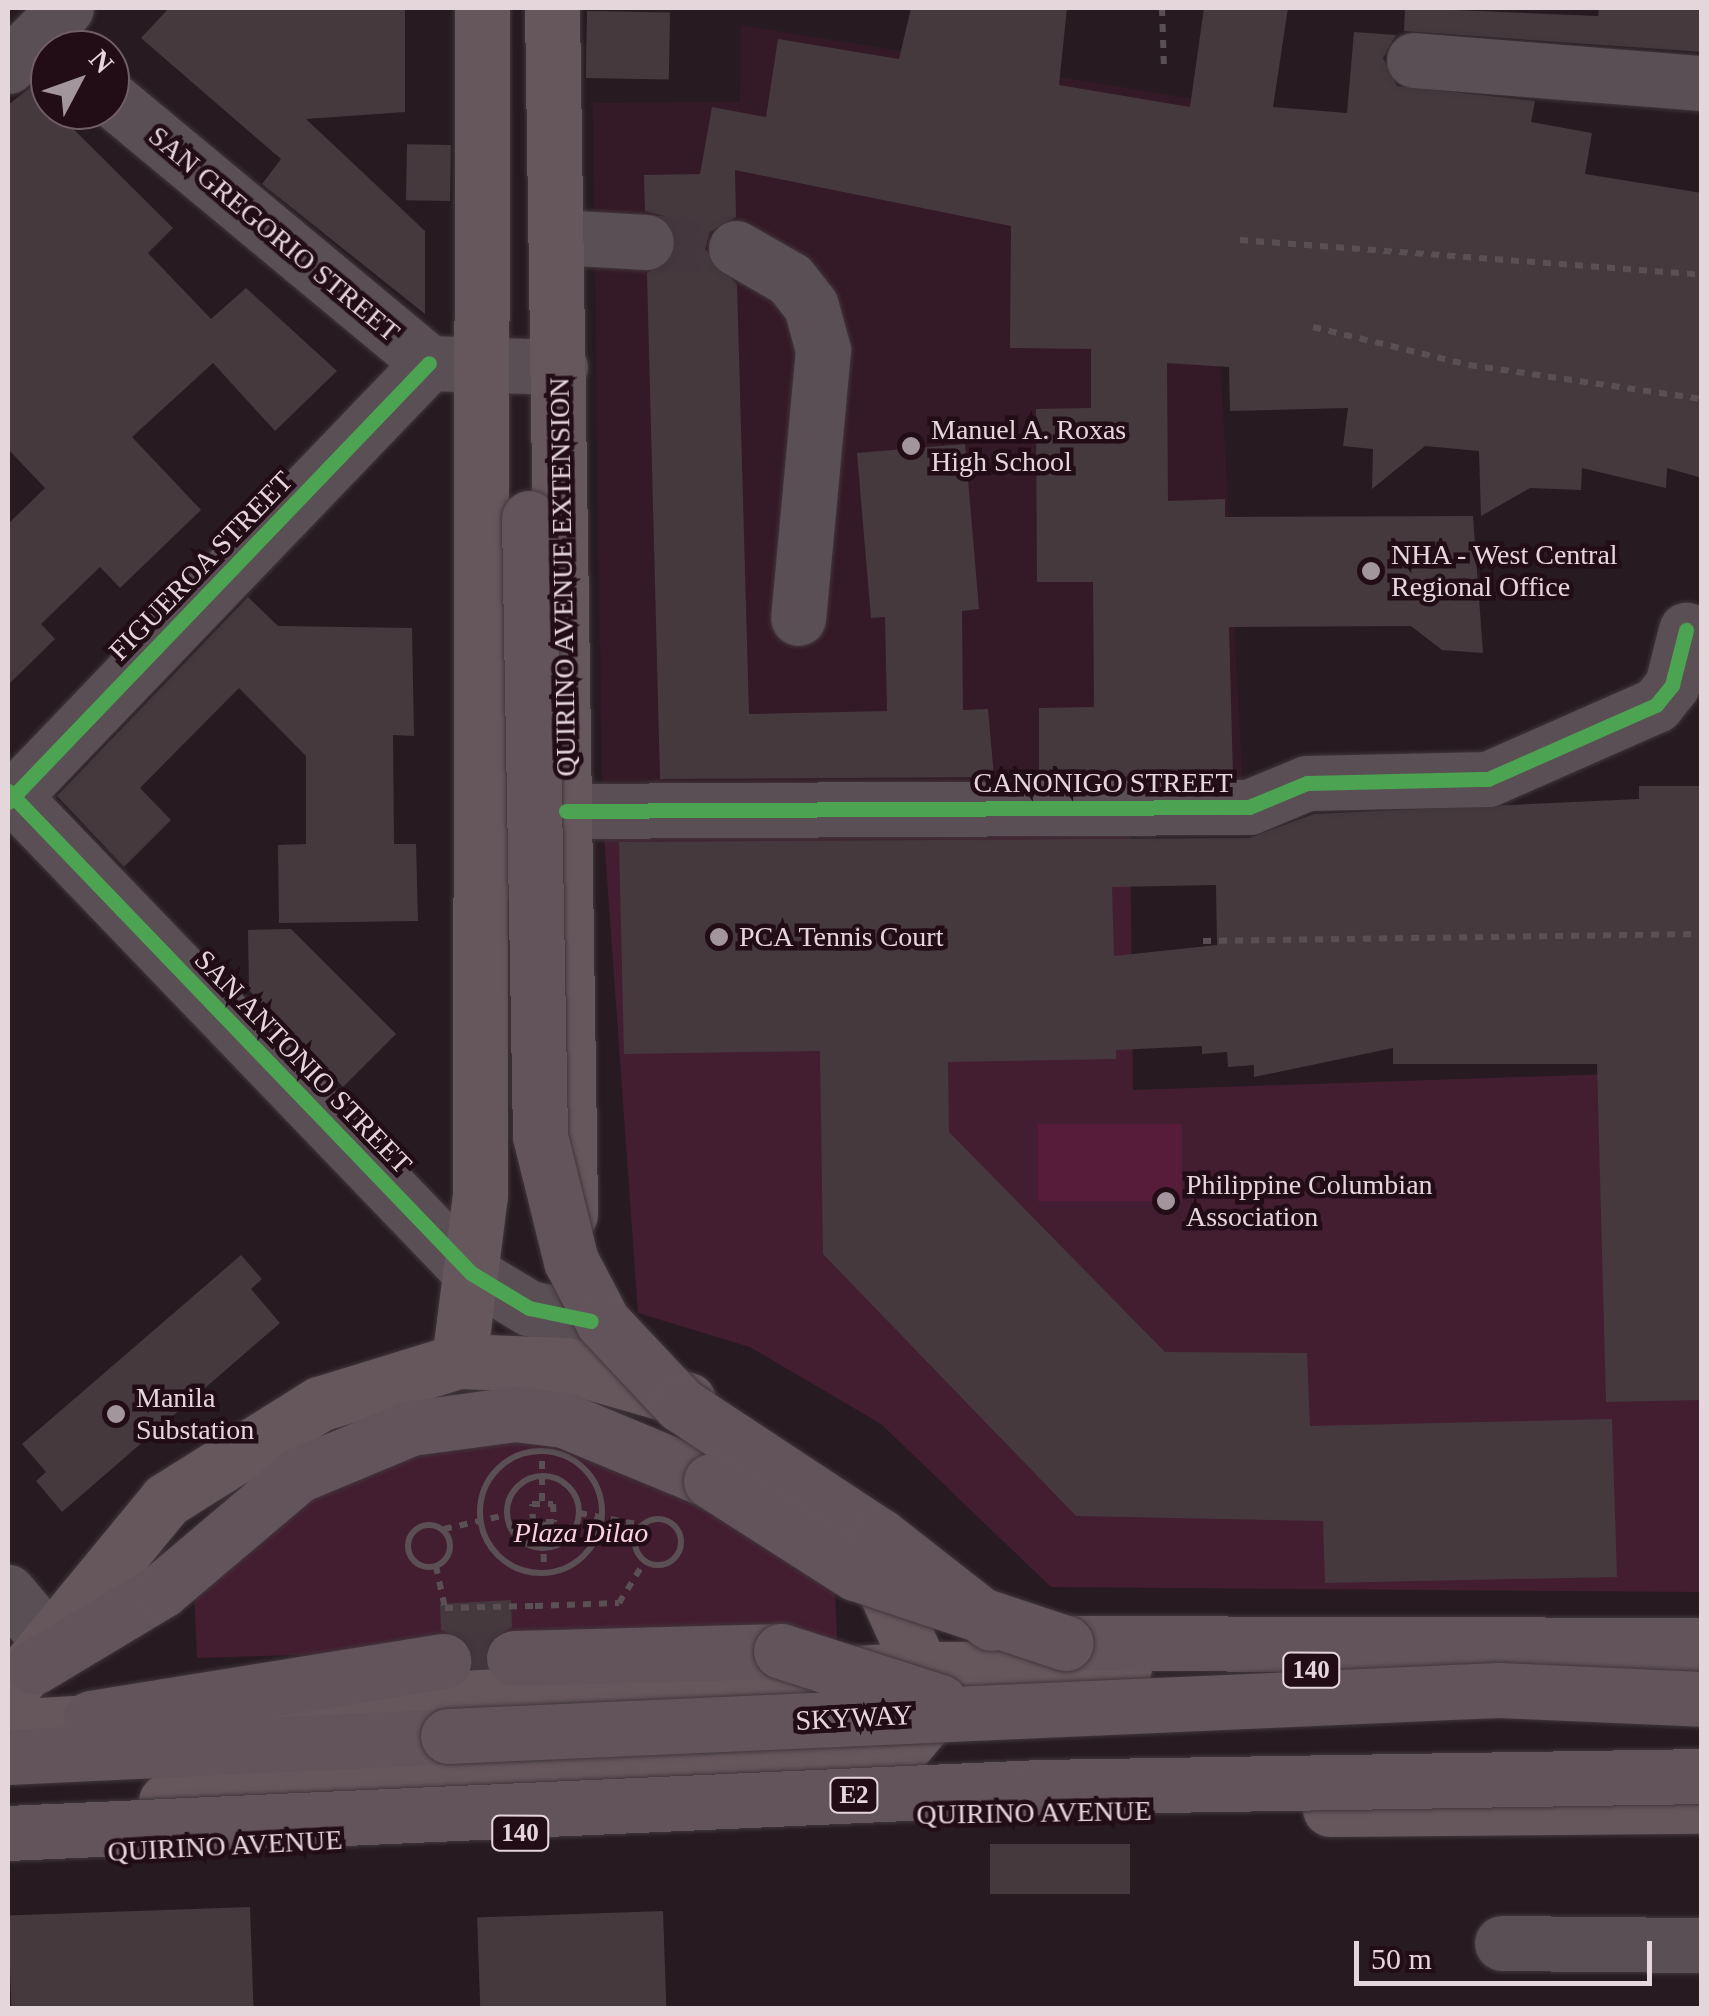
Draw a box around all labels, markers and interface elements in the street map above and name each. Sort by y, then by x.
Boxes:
north arrow [30,30,130,130]
text: N [83,43,120,79]
street label: SAN GREGORIO STREET [142,119,406,349]
street label: QUIRINO AVENUE EXTENSION [543,376,583,778]
place label: Manuel A. Roxas High School [931,413,1128,479]
marker: Manuel A. Roxas High School [900,435,922,457]
street label: FIGUEROA STREET [102,464,300,668]
place label: NHA - West Central Regional Office [1391,538,1620,604]
marker: NHA - West Central Regional Office [1360,560,1382,582]
street label: CANONIGO STREET [974,766,1232,800]
place label: PCA Tennis Court [739,920,946,954]
marker: PCA Tennis Court [708,926,730,948]
street label: SAN ANTONIO STREET [187,943,419,1181]
place label: Philippine Columbian Association [1186,1168,1433,1234]
marker: Philippine Columbian Association [1155,1190,1177,1212]
place label: Manila Substation [136,1381,254,1447]
marker: Manila Substation [105,1403,127,1425]
park label: Plaza Dilao [514,1516,648,1550]
road number: 140 [1281,1650,1341,1690]
street label: SKYWAY [795,1698,913,1738]
road number: E2 [829,1775,879,1815]
street label: QUIRINO AVENUE [915,1794,1153,1832]
road number: 140 [490,1813,550,1853]
street label: QUIRINO AVENUE [106,1823,344,1869]
scale bar [1359,1921,1656,1983]
text: 50 m [1371,1942,1432,1975]

